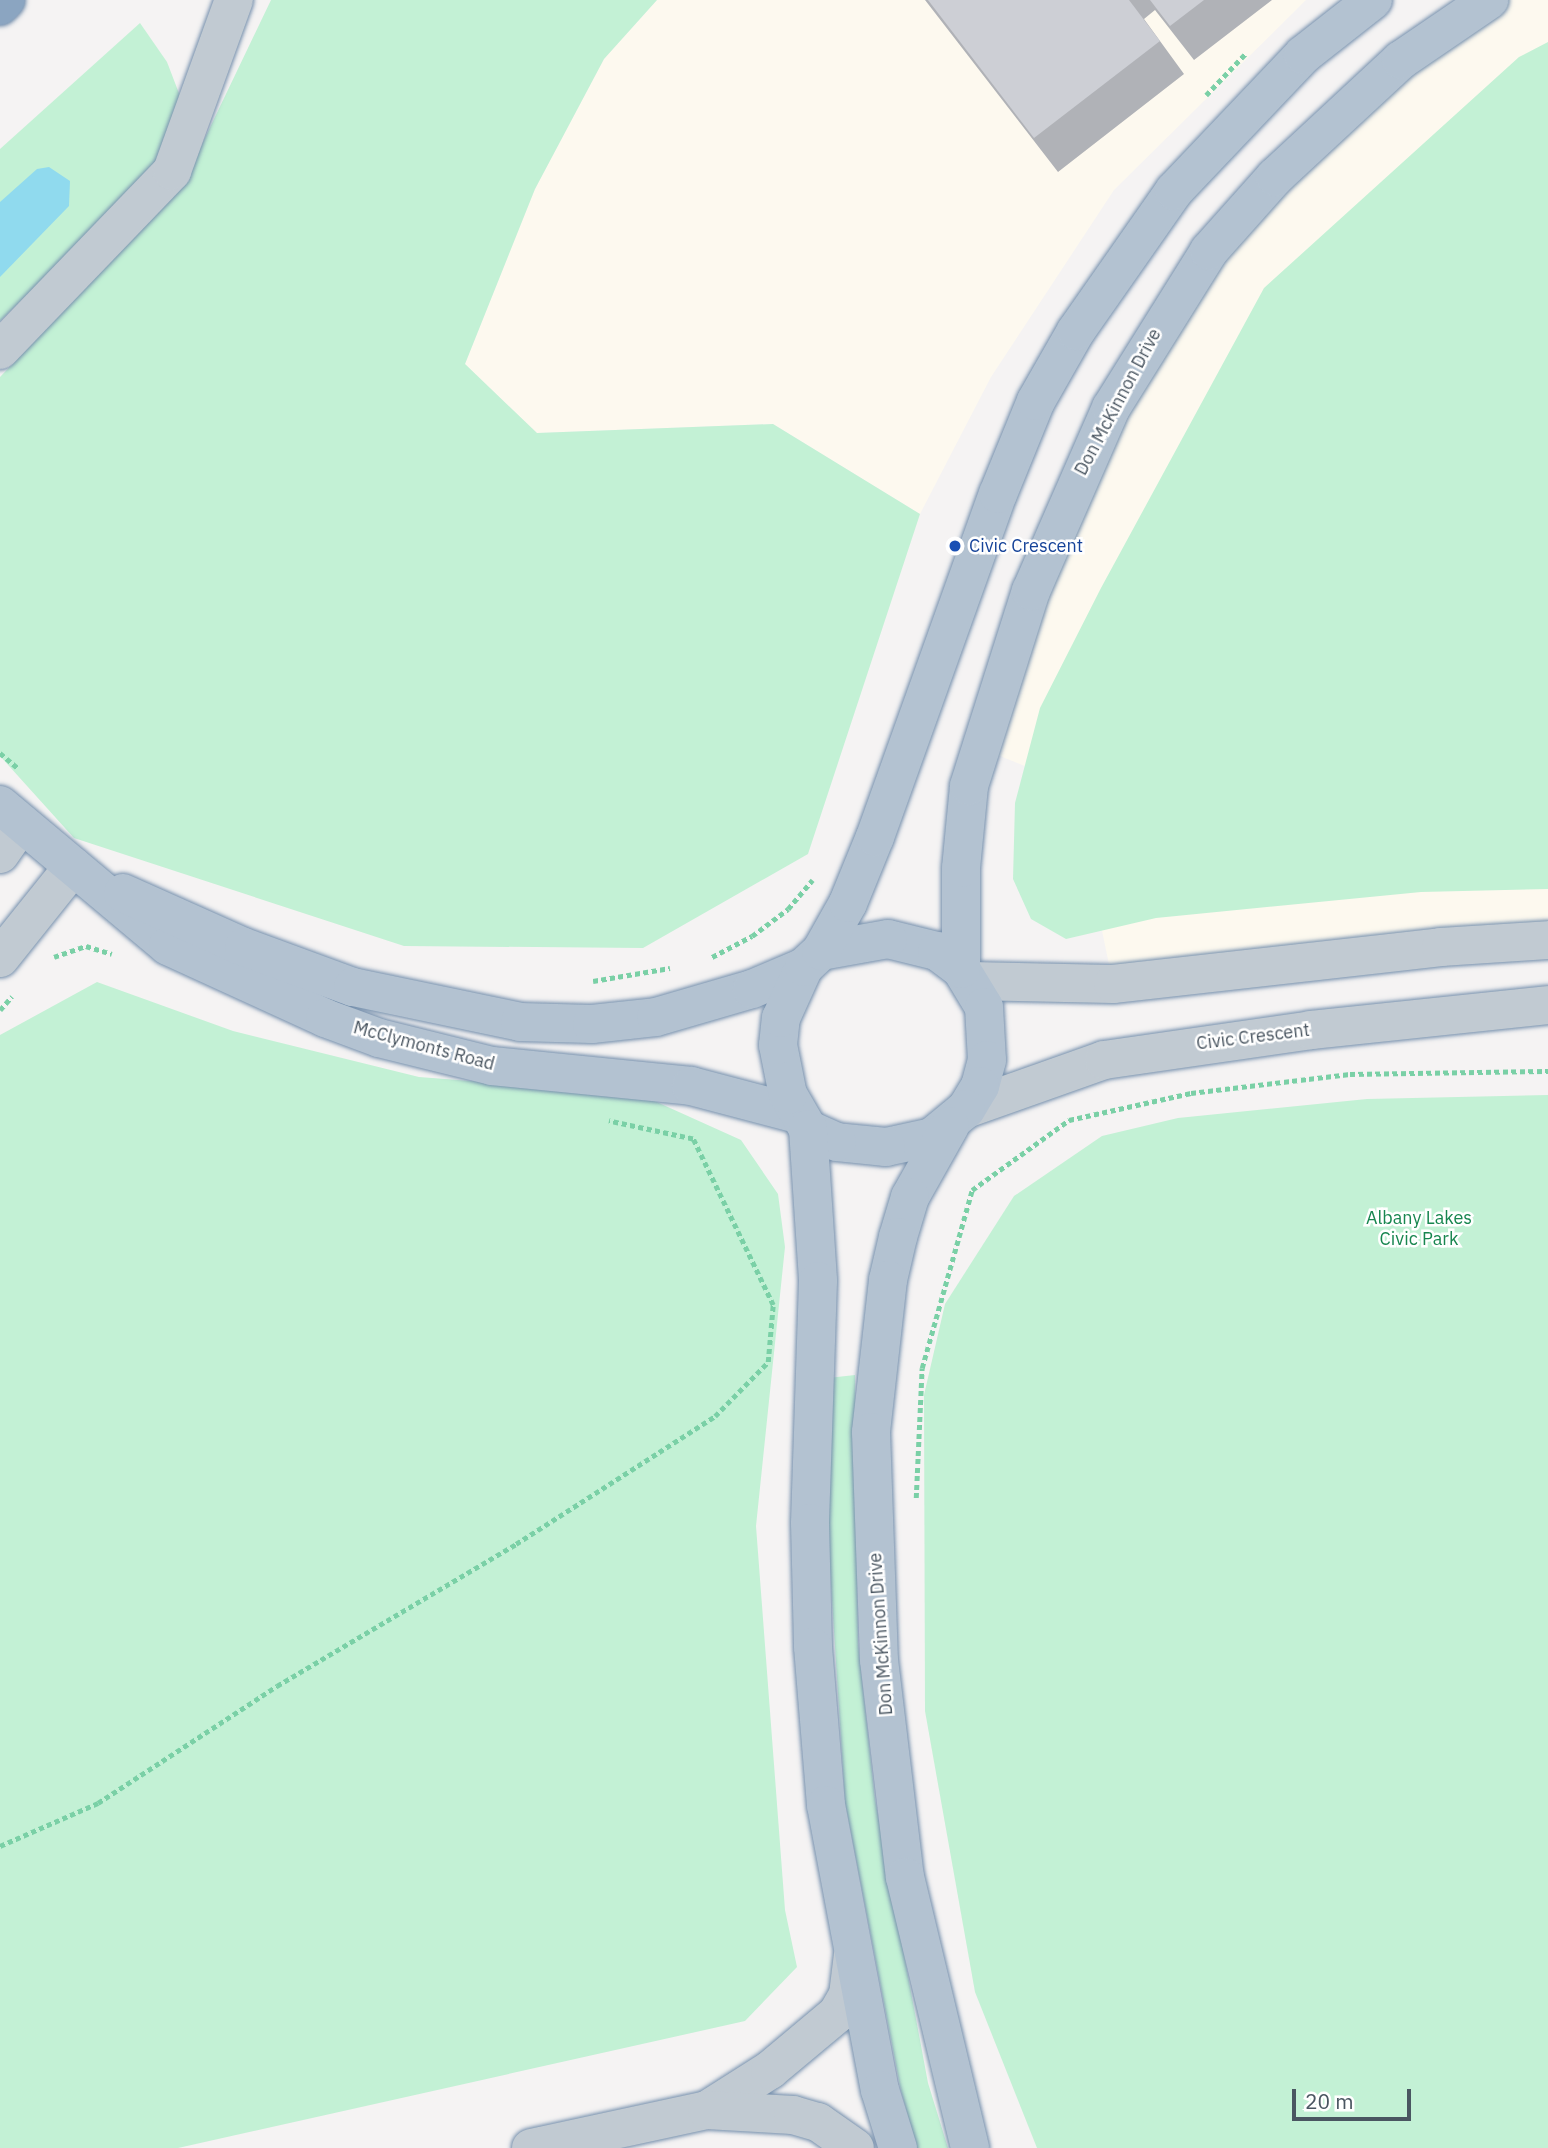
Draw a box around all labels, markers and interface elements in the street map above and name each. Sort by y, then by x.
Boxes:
street label: Don McKinnon Drive [1070,325,1166,479]
place label: Civic Crescent [969,535,1083,557]
marker: Civic Crescent [947,538,963,554]
street label: McClymonts Road [351,1017,497,1075]
street label: Civic Crescent [1195,1019,1311,1055]
park label: Albany Lakes Civic Park [1366,1208,1472,1250]
street label: Don McKinnon Drive [865,1552,897,1716]
scale bar [1296,2074,1415,2118]
text: 20 m [1305,2087,1354,2115]

